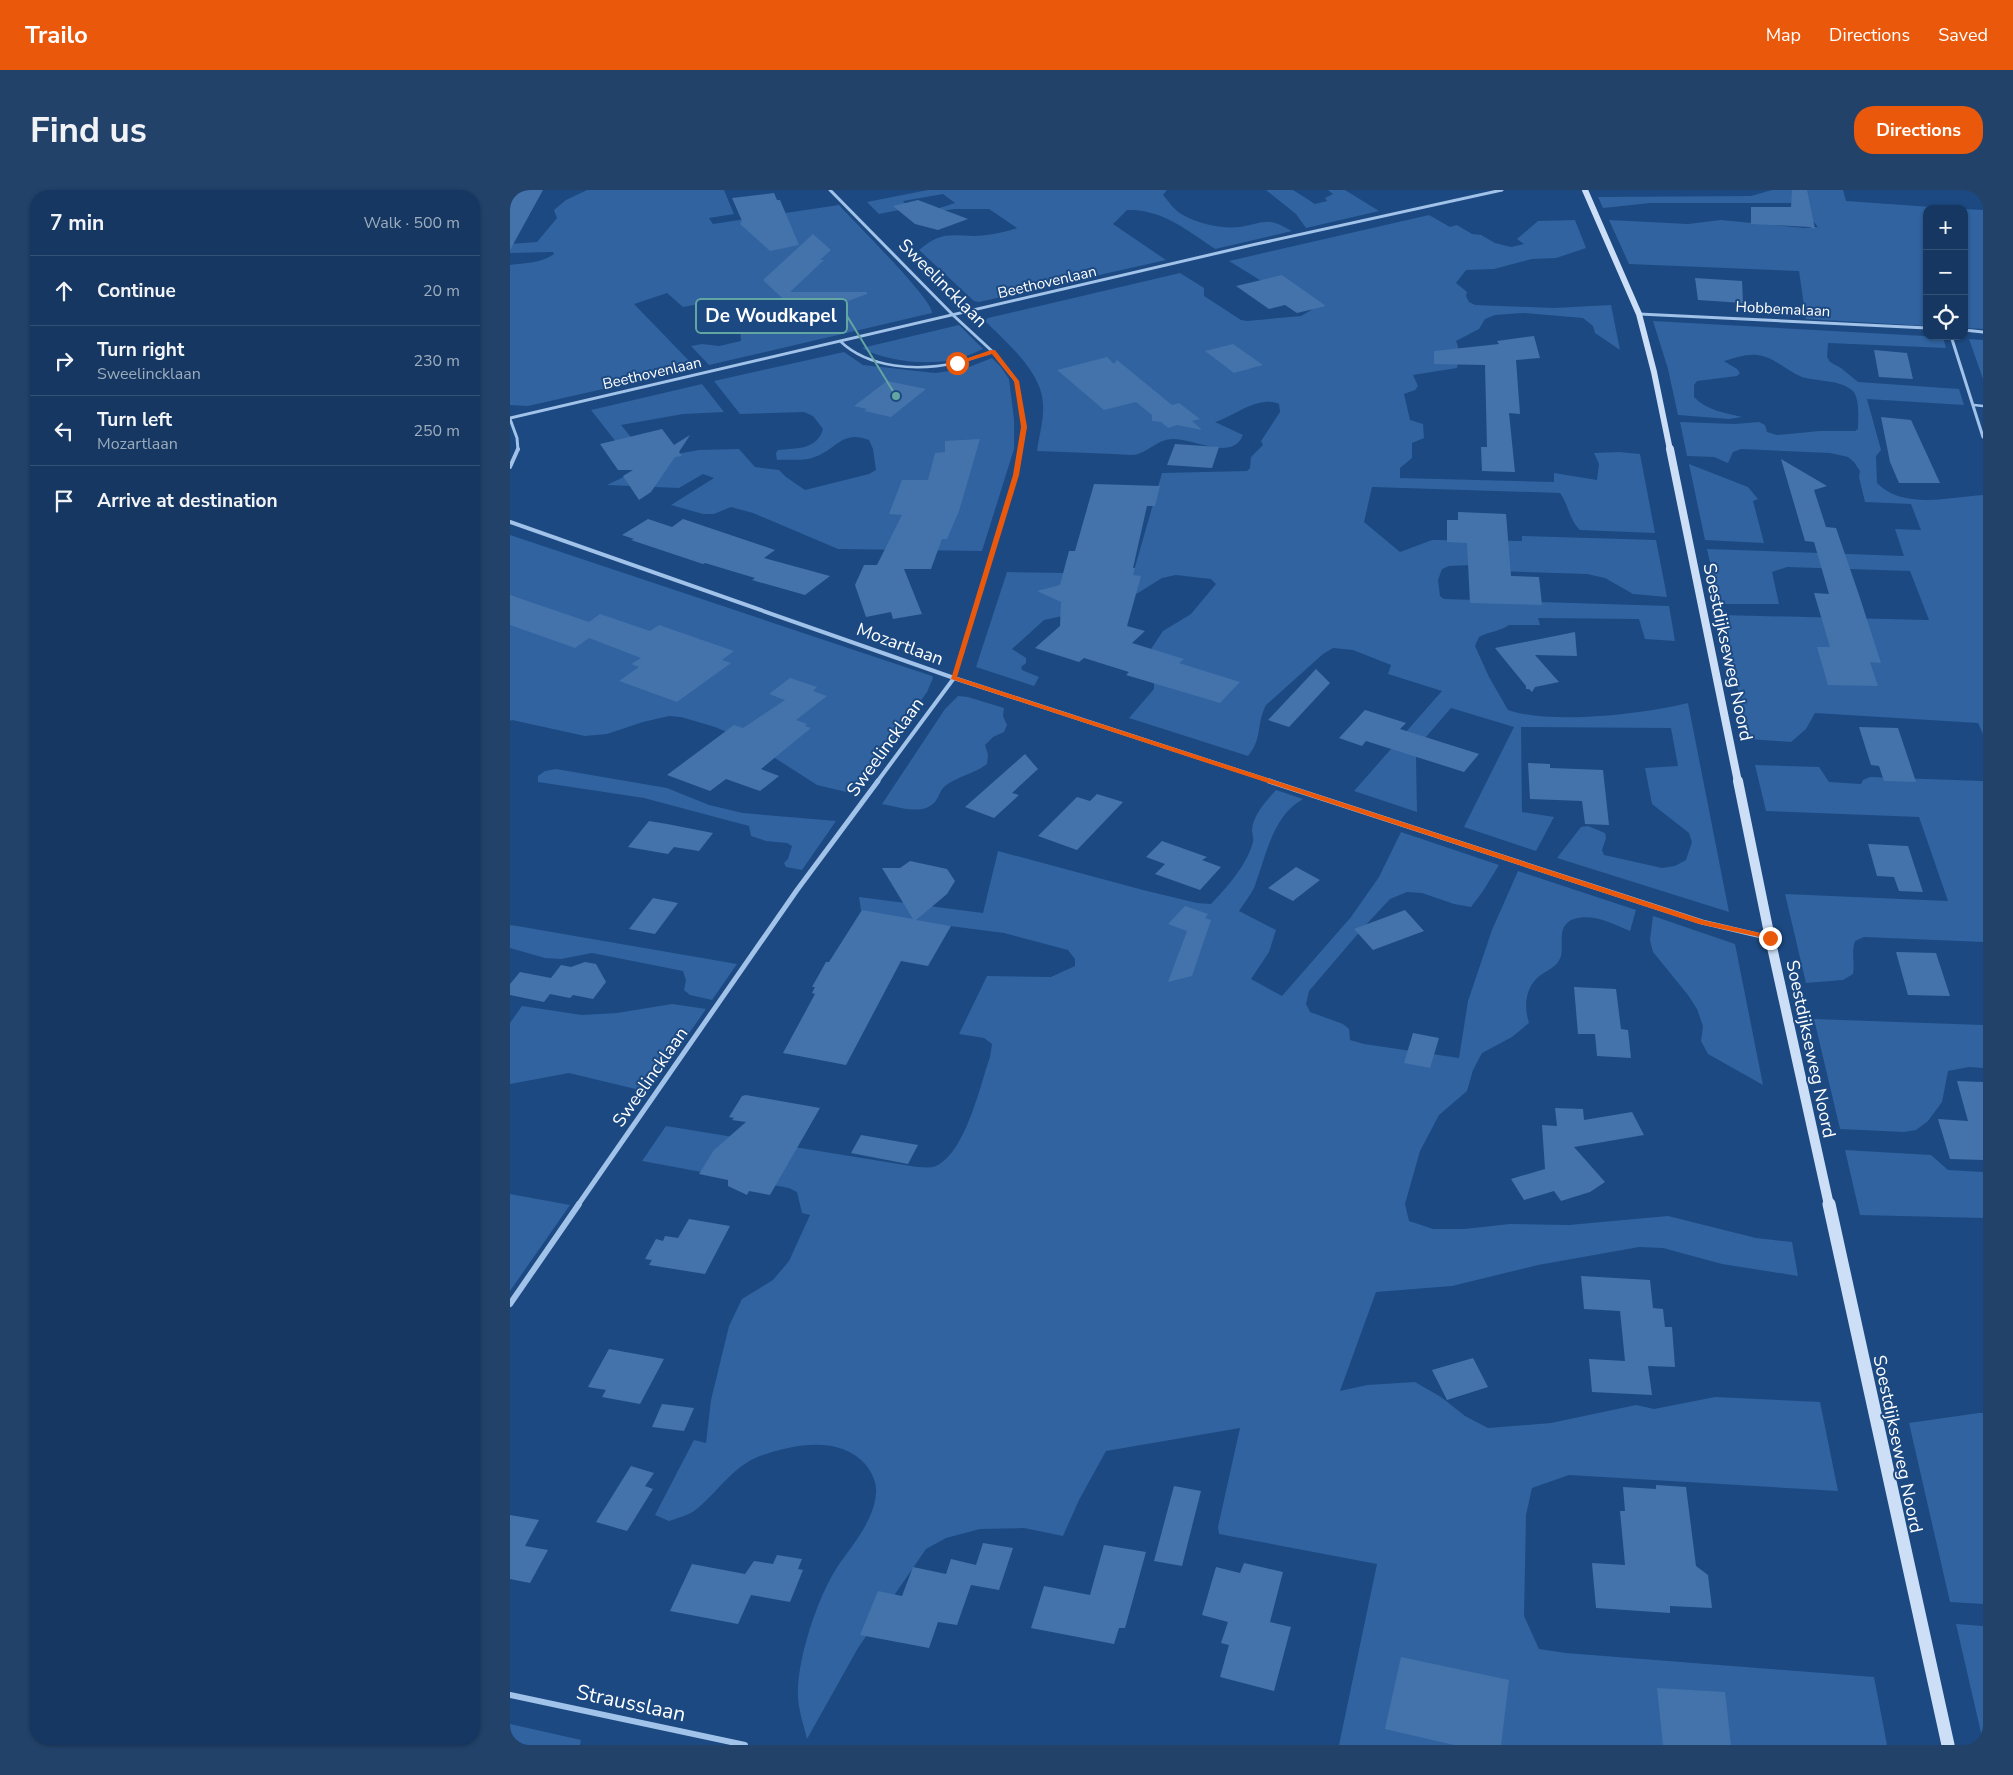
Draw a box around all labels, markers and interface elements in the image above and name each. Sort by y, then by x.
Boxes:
text: Trailo [25,19,88,51]
text: Map [1766,23,1801,47]
text: Directions [1829,23,1910,47]
text: Saved [1938,23,1988,47]
button: Directions [1854,106,1983,154]
text: Find us [30,107,147,154]
map controls [1923,205,1968,340]
button: + [1923,205,1968,250]
text: 7 min [50,209,104,237]
text: Walk · 500 m [364,212,460,234]
street label: Sweelincklaan [893,233,993,333]
button: − [1923,250,1968,295]
street label: Beethovenlaan [996,261,1098,303]
icon: ahead [50,277,78,305]
text: Continue [97,278,176,304]
text: 20 m [423,280,460,302]
button: locate [1923,295,1968,340]
street label: Hobbemalaan [1735,297,1831,321]
callout: De Woudkapel [696,299,847,333]
text: De Woudkapel [705,303,837,329]
text: Turn right [97,337,184,363]
icon: right [50,347,78,375]
text: 230 m [413,350,460,372]
street label: Beethovenlaan [601,352,703,394]
route start [946,352,969,375]
text: Sweelincklaan [97,363,201,385]
text: Turn left [97,407,172,433]
icon: left [50,417,78,445]
text: 250 m [413,420,460,442]
text: Mozartlaan [97,433,178,455]
icon: arrive [50,487,78,515]
text: Arrive at destination [97,488,278,514]
street label: Soestdijkseweg Noord [1697,561,1759,743]
street label: Mozartlaan [853,617,947,671]
street label: Sweelincklaan [841,693,929,801]
route end [1759,927,1782,950]
street label: Soestdijkseweg Noord [1780,958,1842,1140]
street label: Sweelincklaan [607,1022,693,1132]
street label: Soestdijkseweg Noord [1867,1353,1929,1535]
street label: Strausslaan [574,1678,688,1728]

